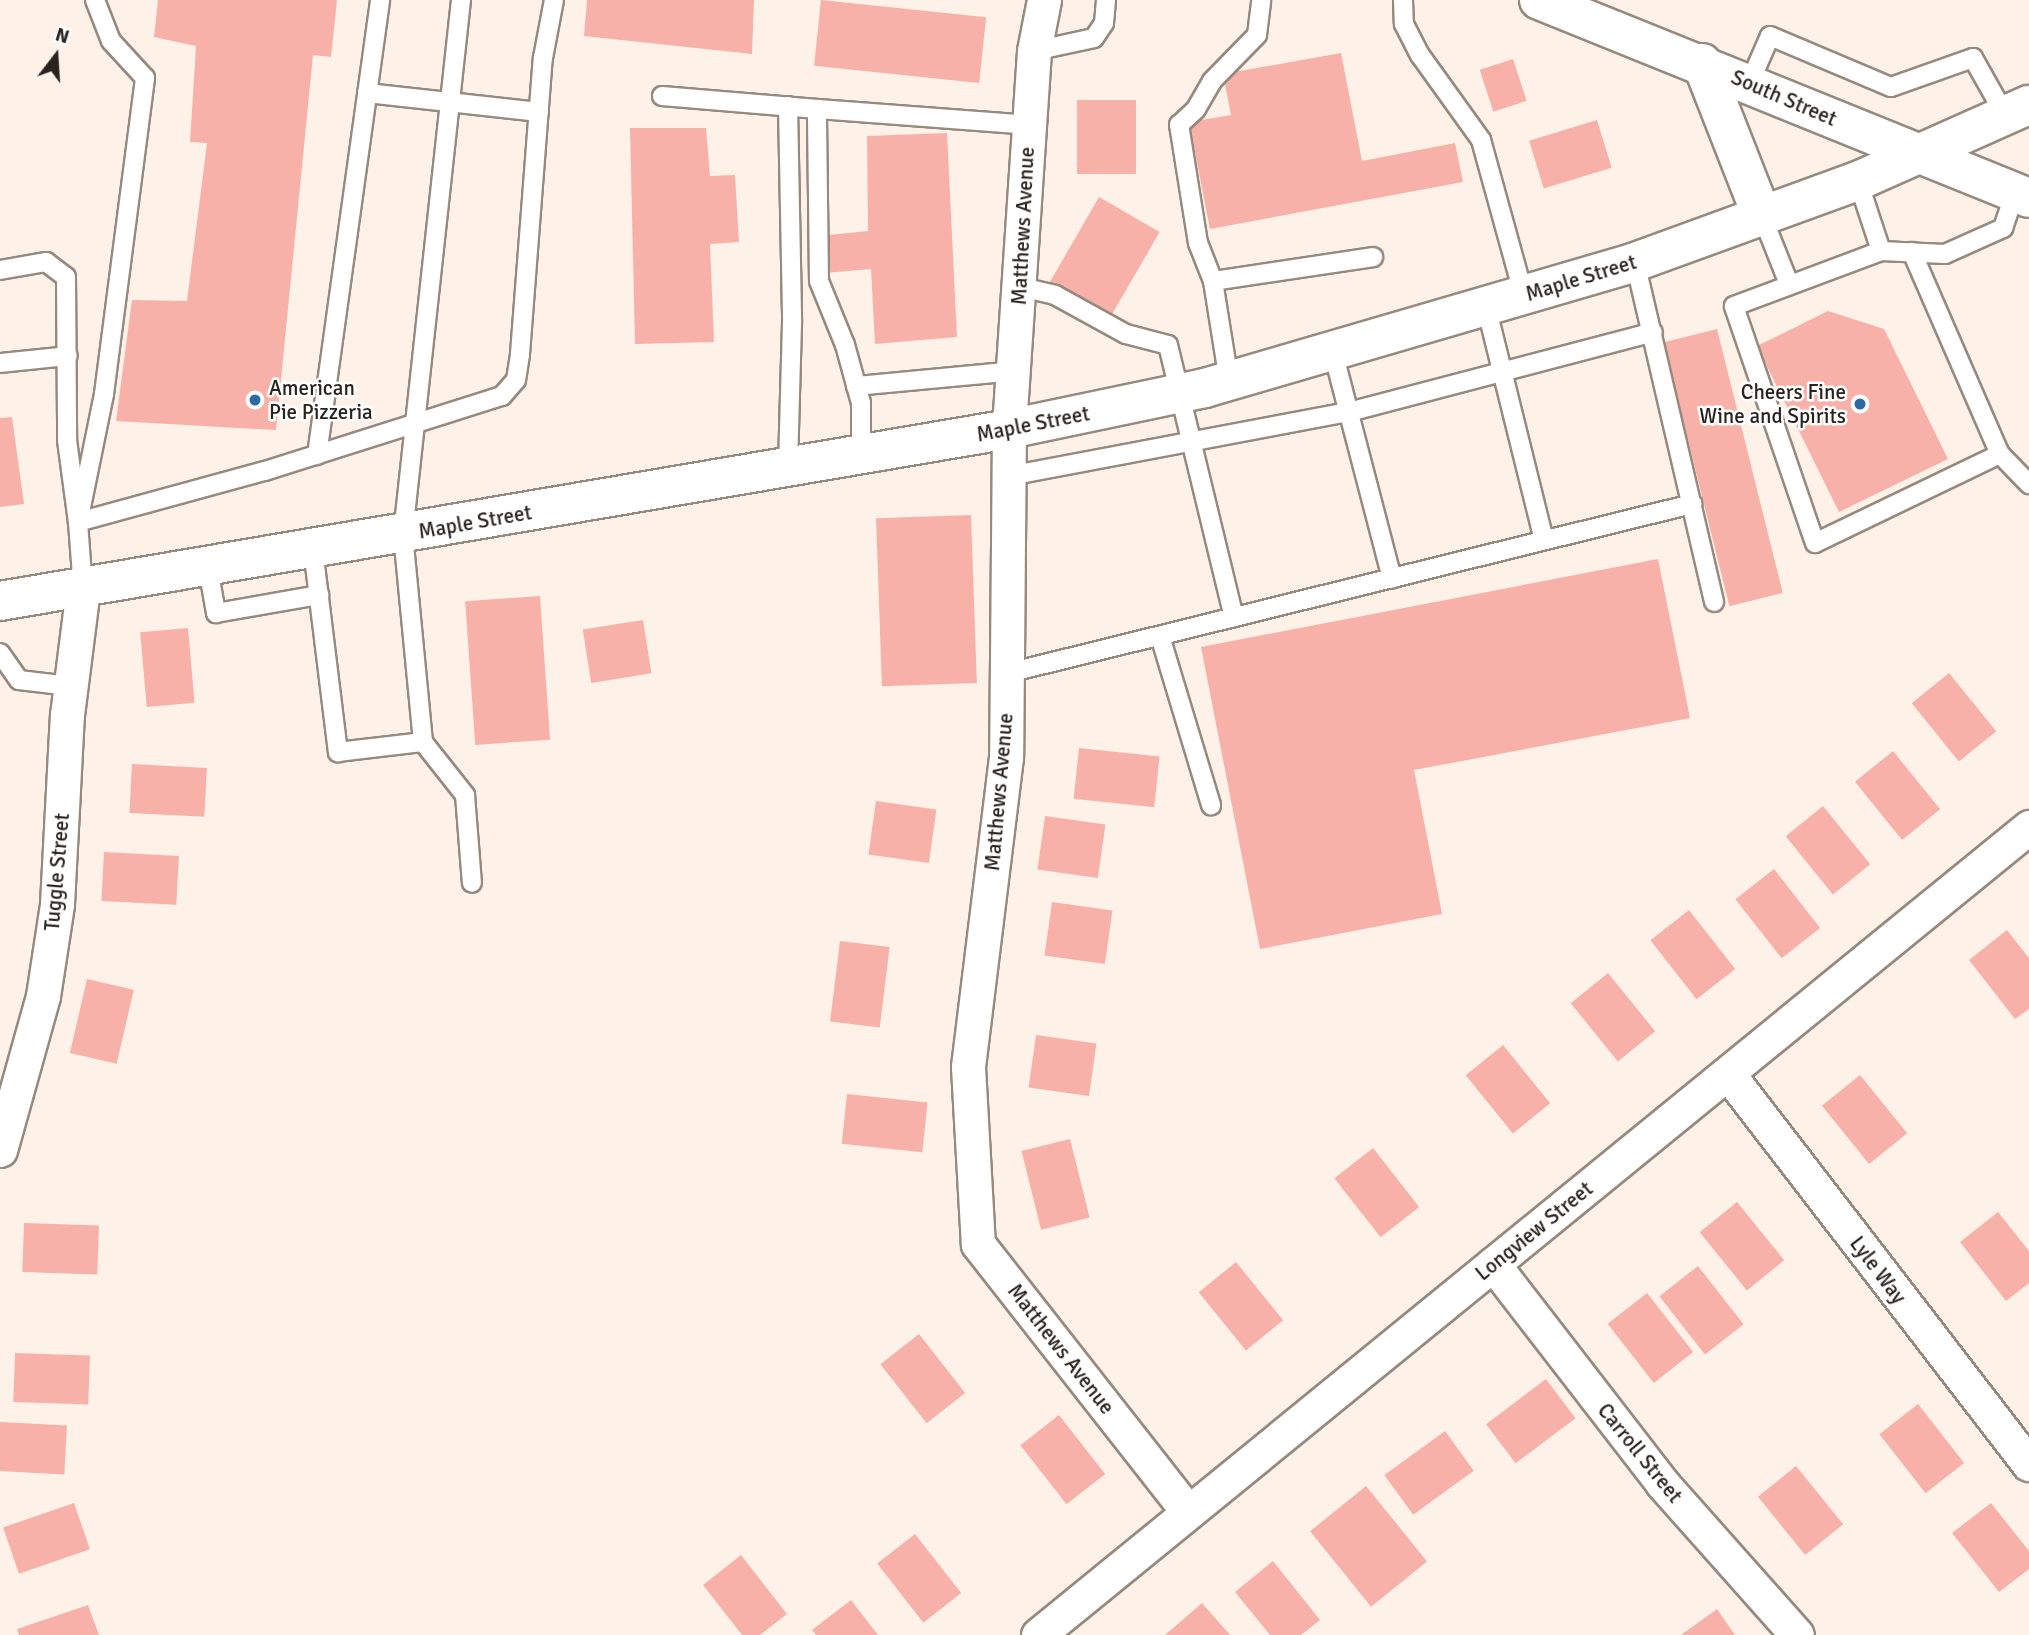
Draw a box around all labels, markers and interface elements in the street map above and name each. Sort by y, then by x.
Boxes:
north arrow [21,21,91,91]
text: N [52,23,72,49]
street label: South Street [1727,64,1841,132]
street label: Matthews Avenue [1006,146,1040,306]
street label: Maple Street [1523,249,1639,307]
place label: American Pie Pizzeria [269,375,373,425]
place label: Cheers Fine Wine and Spirits [1699,379,1846,429]
marker: American Pie Pizzeria [247,392,263,408]
marker: Cheers Fine Wine and Spirits [1852,396,1868,412]
street label: Maple Street [974,401,1092,447]
street label: Maple Street [416,500,534,544]
street label: Matthews Avenue [980,712,1018,872]
street label: Tuggle Street [39,812,75,932]
street label: Longview Street [1470,1176,1598,1286]
street label: Lyle Way [1844,1231,1912,1309]
street label: Matthews Avenue [1002,1279,1120,1419]
street label: Carroll Street [1592,1398,1688,1508]

